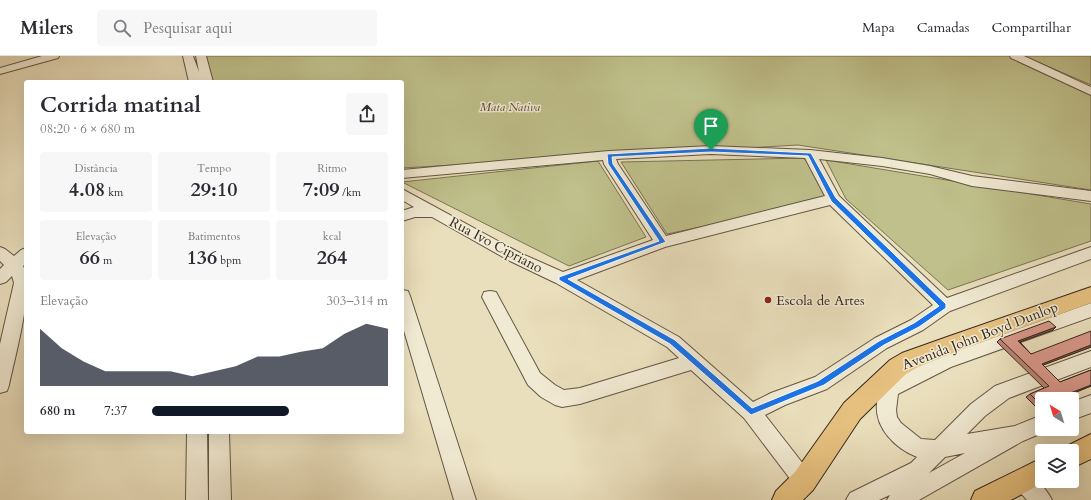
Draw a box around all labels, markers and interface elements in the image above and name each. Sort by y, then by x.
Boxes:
search box [97,10,377,46]
text: Milers [20,15,73,41]
icon: search [111,17,133,39]
text: Pesquisar aqui [143,18,232,38]
text: Mapa [862,18,895,37]
text: Camadas [917,18,970,37]
text: Compartilhar [992,18,1071,37]
text: Corrida matinal [40,90,201,120]
button: share [346,93,388,135]
park label: Mata Nativa [480,99,541,115]
pin [694,109,728,150]
icon: arrive [700,115,722,137]
text: 08:20 · 6 × 680 m [40,120,135,138]
text: Distância [74,161,118,176]
text: Tempo [197,161,231,176]
text: Ritmo [317,161,347,176]
text: 4.08 [69,176,105,203]
text: 29:10 [191,176,237,203]
text: 7:09 [303,176,339,203]
text: km [105,185,123,200]
text: /km [339,185,361,200]
street label: Rua Ivo Cipriano [446,212,546,278]
text: Elevação [76,229,116,244]
text: Batimentos [188,229,240,244]
text: kcal [323,229,341,244]
text: 66 [80,244,100,271]
text: 136 [187,244,217,271]
text: 264 [317,244,347,271]
text: m [100,253,112,268]
text: bpm [217,253,241,268]
place label: Escola de Artes [776,291,865,310]
text: Elevação [40,292,88,310]
text: 303–314 m [326,292,388,310]
marker: Escola de Artes [763,295,773,305]
street label: Avenida John Boyd Dunlop [899,297,1061,375]
north arrow [1035,392,1079,436]
map controls [1035,392,1079,488]
text: 680 m [40,402,75,420]
text: 7:37 [104,402,127,420]
button: layers [1035,444,1079,488]

